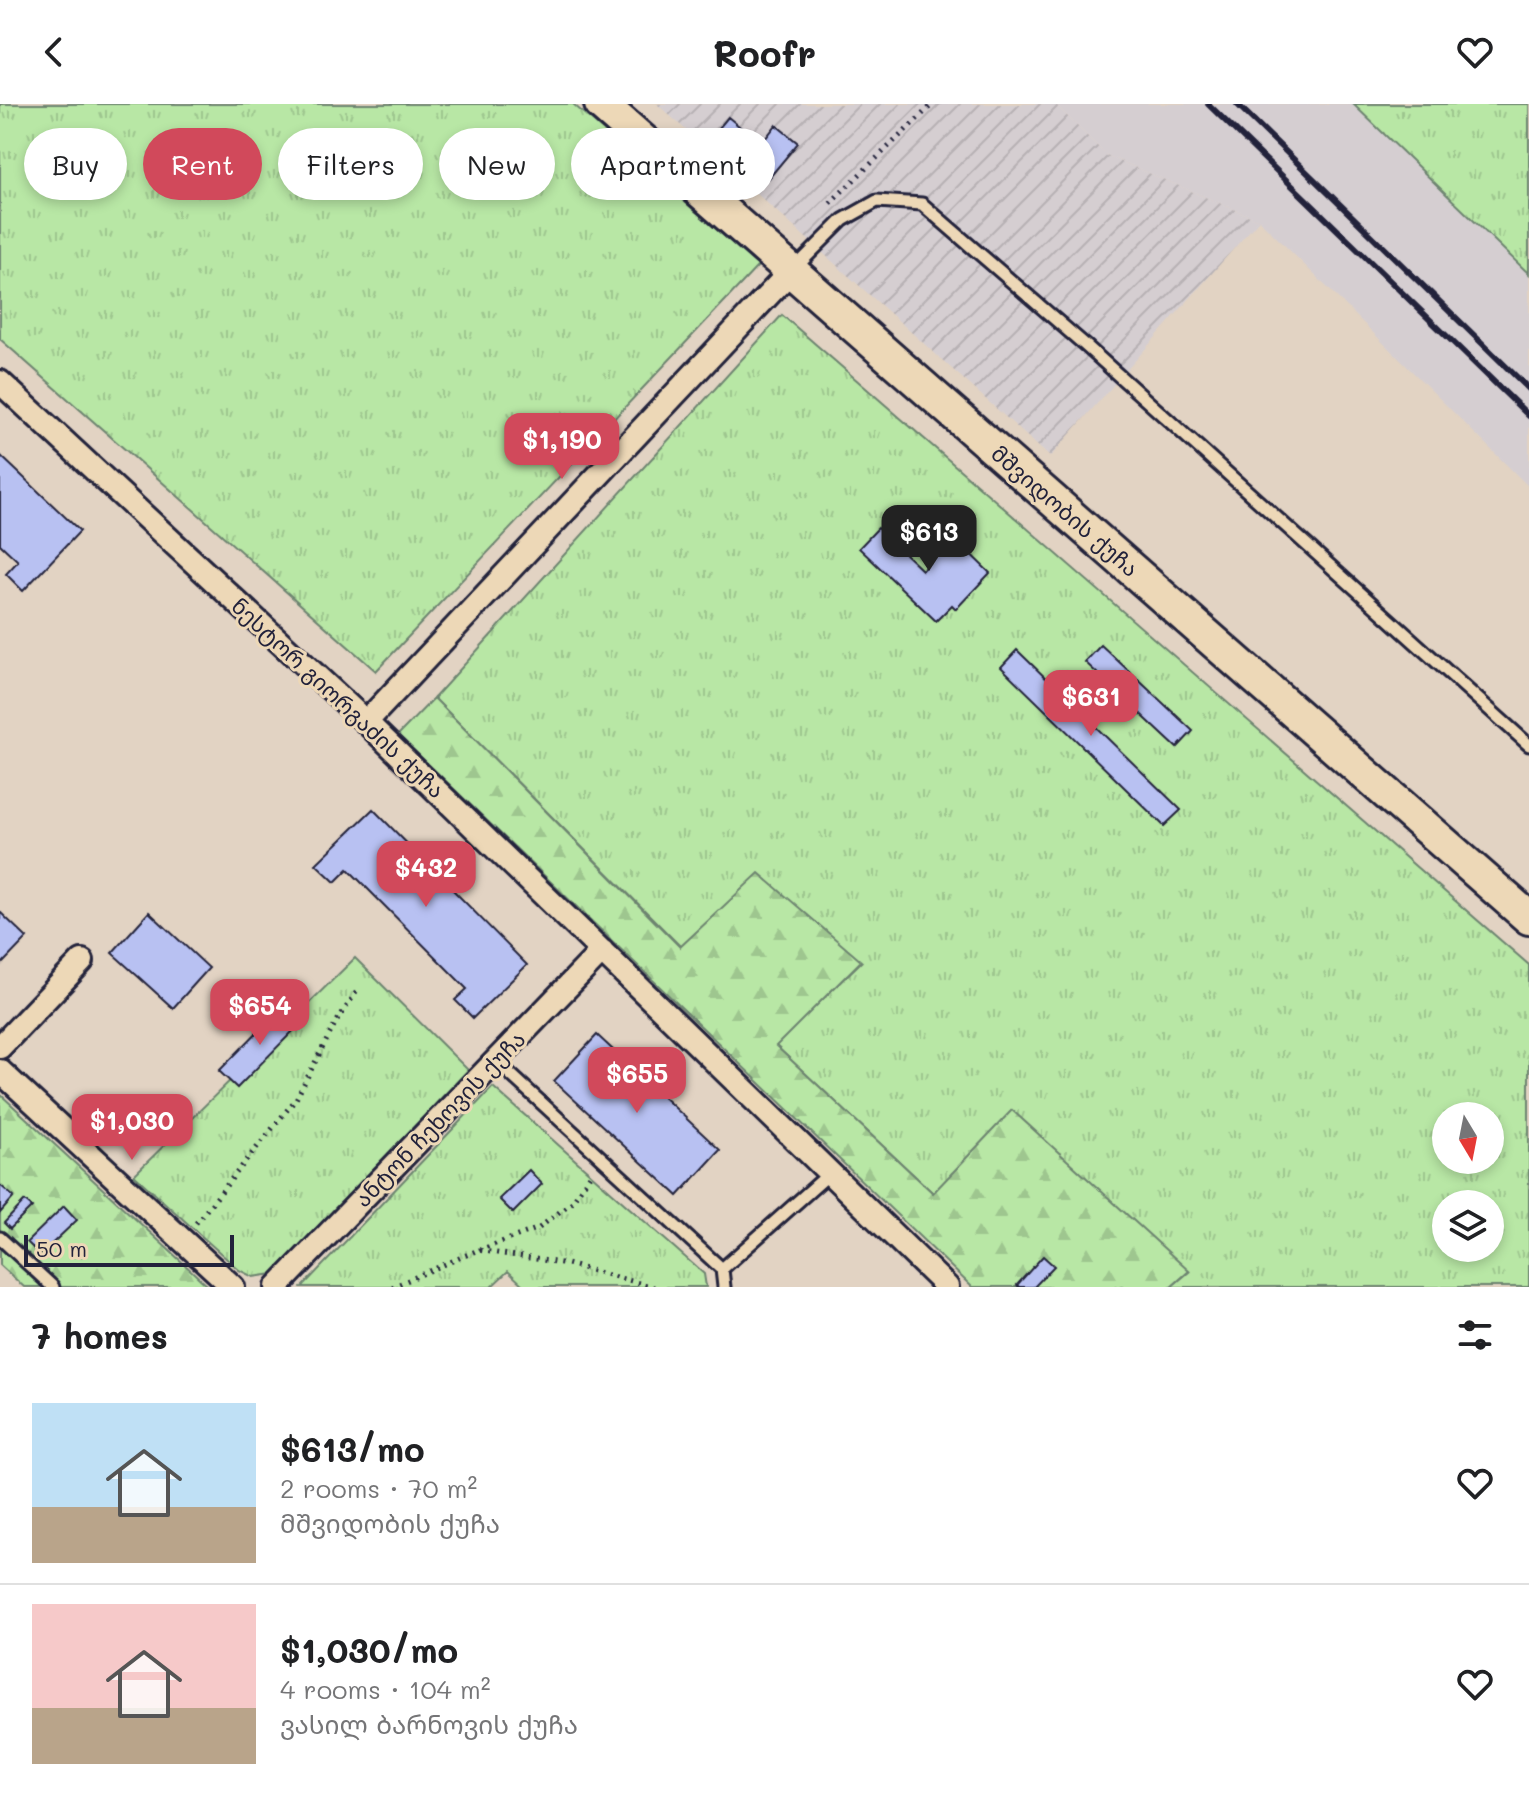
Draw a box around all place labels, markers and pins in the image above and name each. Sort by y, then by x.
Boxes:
pin: $1,190 [497,413,627,481]
pin: $613 [882,505,976,573]
pin: $631 [1044,670,1138,738]
pin: $432 [379,841,473,909]
pin: $654 [213,979,307,1047]
pin: $655 [590,1047,684,1115]
pin: $1,030 [67,1094,197,1162]

